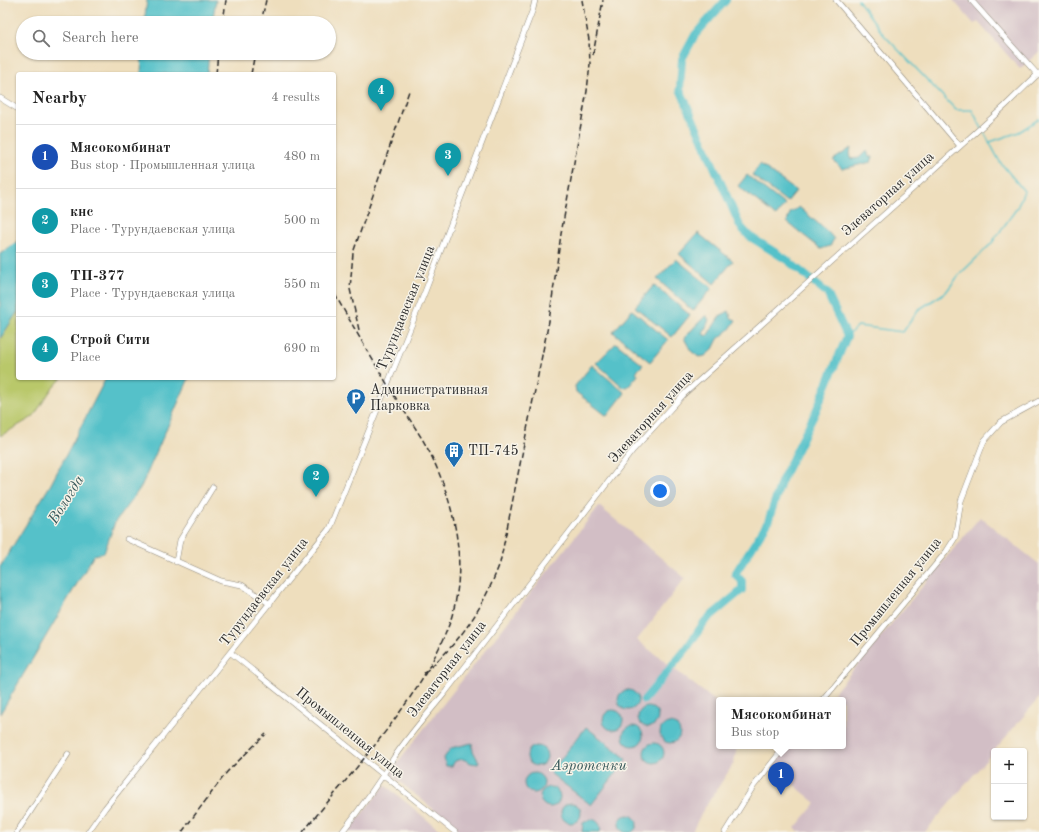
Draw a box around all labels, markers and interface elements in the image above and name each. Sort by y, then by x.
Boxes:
search box [16,16,336,60]
icon: search [30,27,52,49]
text: Search here [62,31,139,46]
pin: 4 [368,78,394,111]
text: Nearby [32,90,87,107]
text: 4 results [271,91,320,104]
text: Мясокомбинат [70,141,171,156]
pin: 3 [435,143,461,176]
street label: Элеваторная улица [839,149,937,239]
text: 1 [41,150,49,163]
text: 480 m [283,150,320,163]
text: Bus stop · Промышленная улица [70,159,255,172]
text: кнс [70,205,93,220]
text: 2 [41,214,49,227]
text: 500 m [283,214,320,227]
text: Place · Турундаевская улица [70,223,235,236]
street label: Турундаевская улица [375,243,438,372]
text: ТП-377 [70,269,125,284]
text: 3 [41,278,49,291]
text: 550 m [283,278,320,291]
text: Place · Турундаевская улица [70,287,235,300]
text: Строй Сити [70,333,150,348]
text: 4 [41,342,49,355]
text: 690 m [283,342,320,355]
text: Place [70,351,100,364]
street label: Элеваторная улица [606,368,696,466]
place label: Административная Парковка [370,383,488,413]
parking icon: Административная Парковка [345,387,367,415]
building icon: ТП-745 [443,440,465,468]
place label: ТП-745 [468,444,519,458]
pin: 2 [303,464,329,497]
water label: Вологда [46,473,88,528]
your location [650,481,670,501]
street label: Турундаевская улица [217,535,311,649]
street label: Промышленная улица [848,535,944,649]
street label: Элеваторная улица [405,618,489,720]
street label: Промышленная улица [293,685,407,781]
popup [716,697,846,749]
text: Мясокомбинат [731,708,831,723]
text: Bus stop [731,726,779,739]
map controls [991,748,1027,820]
button: + [991,748,1027,784]
water label: Аэротенки [550,759,627,774]
pin: 1 [768,762,794,795]
button: − [991,784,1027,820]

